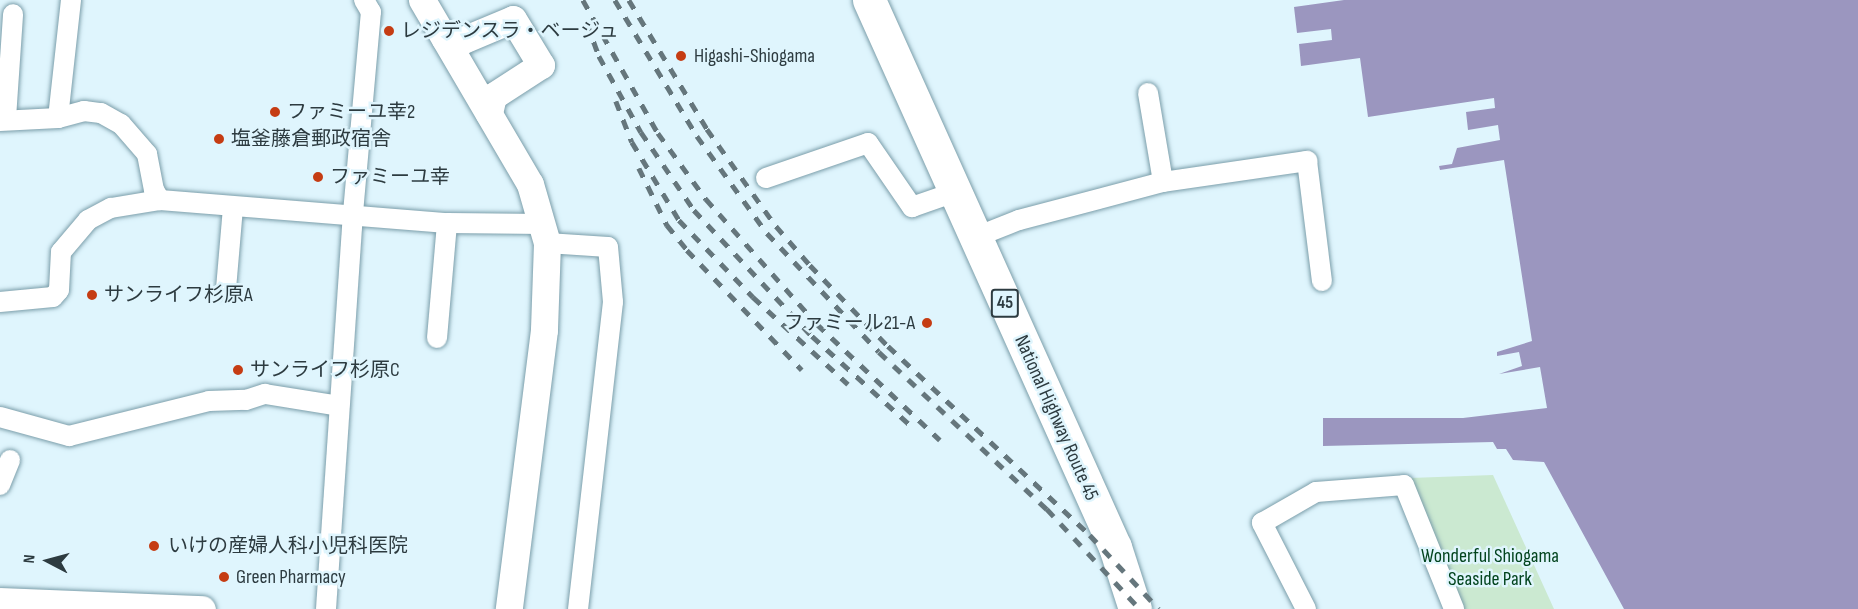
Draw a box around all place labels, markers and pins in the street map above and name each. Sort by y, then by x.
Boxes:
place label: レジデンスラ・ベージュ [401,19,621,43]
marker: レジデンスラ・ベージュ [382,24,396,38]
place label: Higashi-Shiogama [694,44,815,68]
marker: Higashi-Shiogama [672,47,690,65]
place label: ファミーユ幸2 [287,100,415,124]
marker: ファミーユ幸2 [268,105,282,119]
place label: 塩釜藤倉郵政宿舎 [231,127,391,151]
marker: 塩釜藤倉郵政宿舎 [212,132,226,146]
place label: ファミーユ幸 [330,165,450,189]
marker: ファミーユ幸 [311,170,325,184]
place label: サンライフ杉原A [104,283,253,307]
marker: サンライフ杉原A [85,288,99,302]
place label: ファミール21-A [784,311,915,335]
marker: ファミール21-A [920,316,934,330]
place label: サンライフ杉原C [250,358,400,382]
marker: サンライフ杉原C [231,363,245,377]
place label: いけの産婦人科小児科医院 [168,534,408,558]
marker: いけの産婦人科小児科医院 [145,537,163,555]
place label: Green Pharmacy [236,565,346,589]
marker: Green Pharmacy [217,570,231,584]

